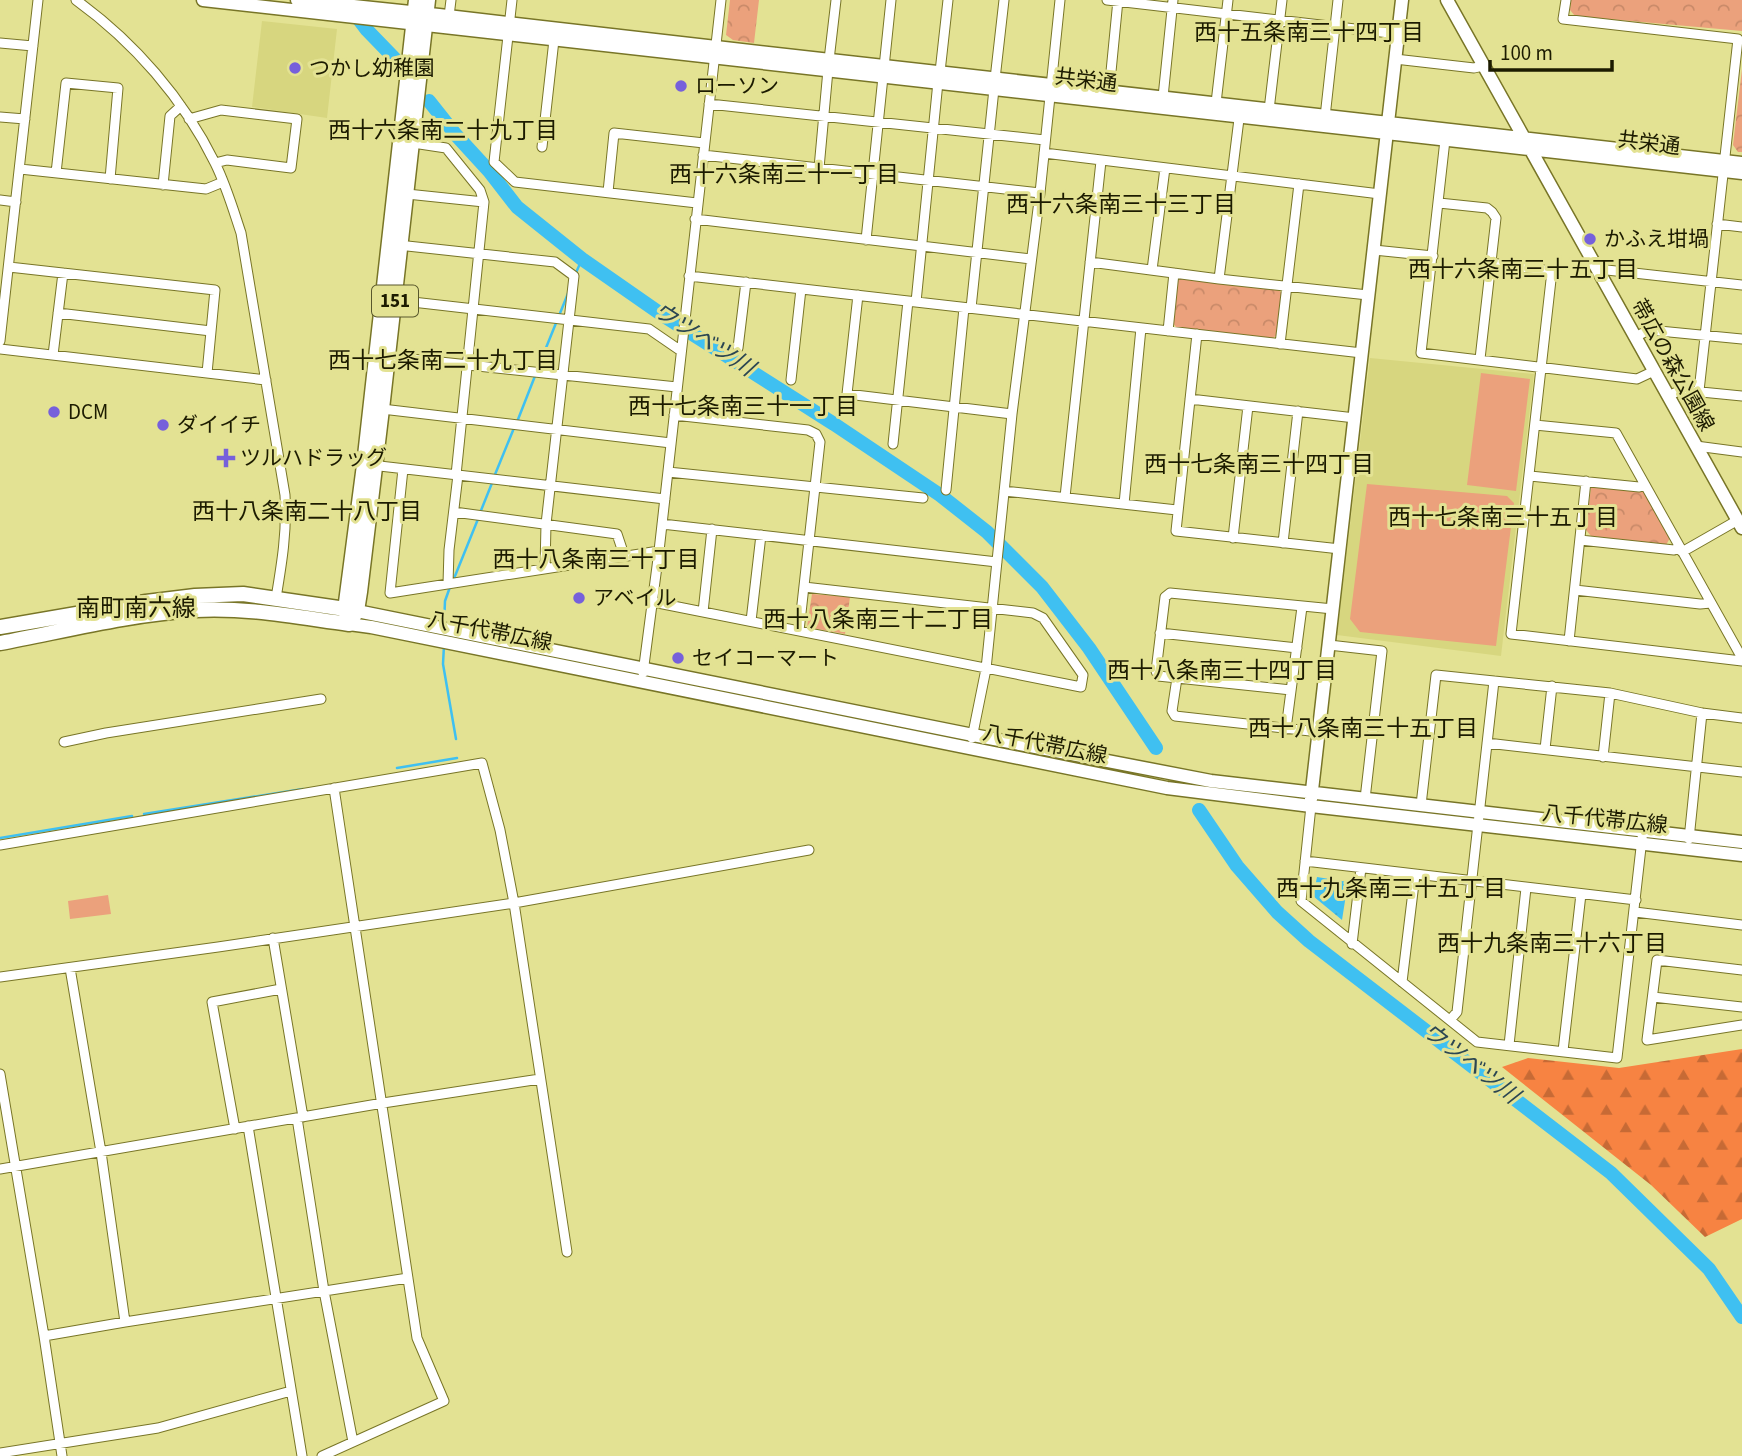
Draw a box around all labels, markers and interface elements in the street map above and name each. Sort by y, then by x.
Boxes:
district label: 西十五条南三十四丁目 [1194,16,1424,49]
scale bar [1490,28,1612,72]
text: 100 m [1500,38,1553,68]
place label: つかし幼稚園 [309,53,435,83]
marker: つかし幼稚園 [287,60,303,76]
street label: 共栄通 [1053,61,1119,99]
place label: ローソン [695,71,779,101]
marker: ローソン [673,78,689,94]
district label: 西十六条南二十九丁目 [328,114,558,147]
street label: 共栄通 [1616,124,1682,162]
district label: 西十六条南三十一丁目 [669,158,899,191]
district label: 西十六条南三十三丁目 [1006,188,1236,221]
place label: かふえ坩堝 [1604,224,1709,254]
marker: かふえ坩堝 [1582,231,1598,247]
district label: 西十六条南三十五丁目 [1408,253,1638,286]
road number: 151 [372,286,418,316]
street label: 帯広の森公園線 [1624,293,1722,437]
water label: ウツベツ川 [647,294,764,386]
district label: 西十七条南二十九丁目 [328,344,558,377]
district label: 西十七条南三十一丁目 [628,390,858,423]
place label: DCM [68,397,108,427]
marker: DCM [46,404,62,420]
place label: ダイイチ [177,410,261,440]
marker: ダイイチ [155,417,171,433]
place label: ツルハドラッグ [240,443,387,473]
district label: 西十七条南三十四丁目 [1144,448,1374,481]
marker: ツルハドラッグ [218,450,234,466]
district label: 西十八条南二十八丁目 [192,495,422,528]
district label: 西十七条南三十五丁目 [1388,501,1618,534]
district label: 西十八条南三十丁目 [493,543,700,576]
place label: アベイル [593,583,677,613]
marker: アベイル [571,590,587,606]
district label: 南町南六線 [76,591,196,626]
district label: 西十八条南三十二丁目 [763,603,993,636]
street label: 八千代帯広線 [425,604,555,658]
place label: セイコーマート [692,643,839,673]
marker: セイコーマート [670,650,686,666]
district label: 西十八条南三十四丁目 [1107,654,1337,687]
district label: 西十八条南三十五丁目 [1248,712,1478,745]
street label: 八千代帯広線 [980,717,1110,771]
street label: 八千代帯広線 [1541,797,1669,841]
district label: 西十九条南三十五丁目 [1276,872,1506,905]
district label: 西十九条南三十六丁目 [1437,927,1667,960]
water label: ウツベツ川 [1416,1015,1529,1113]

